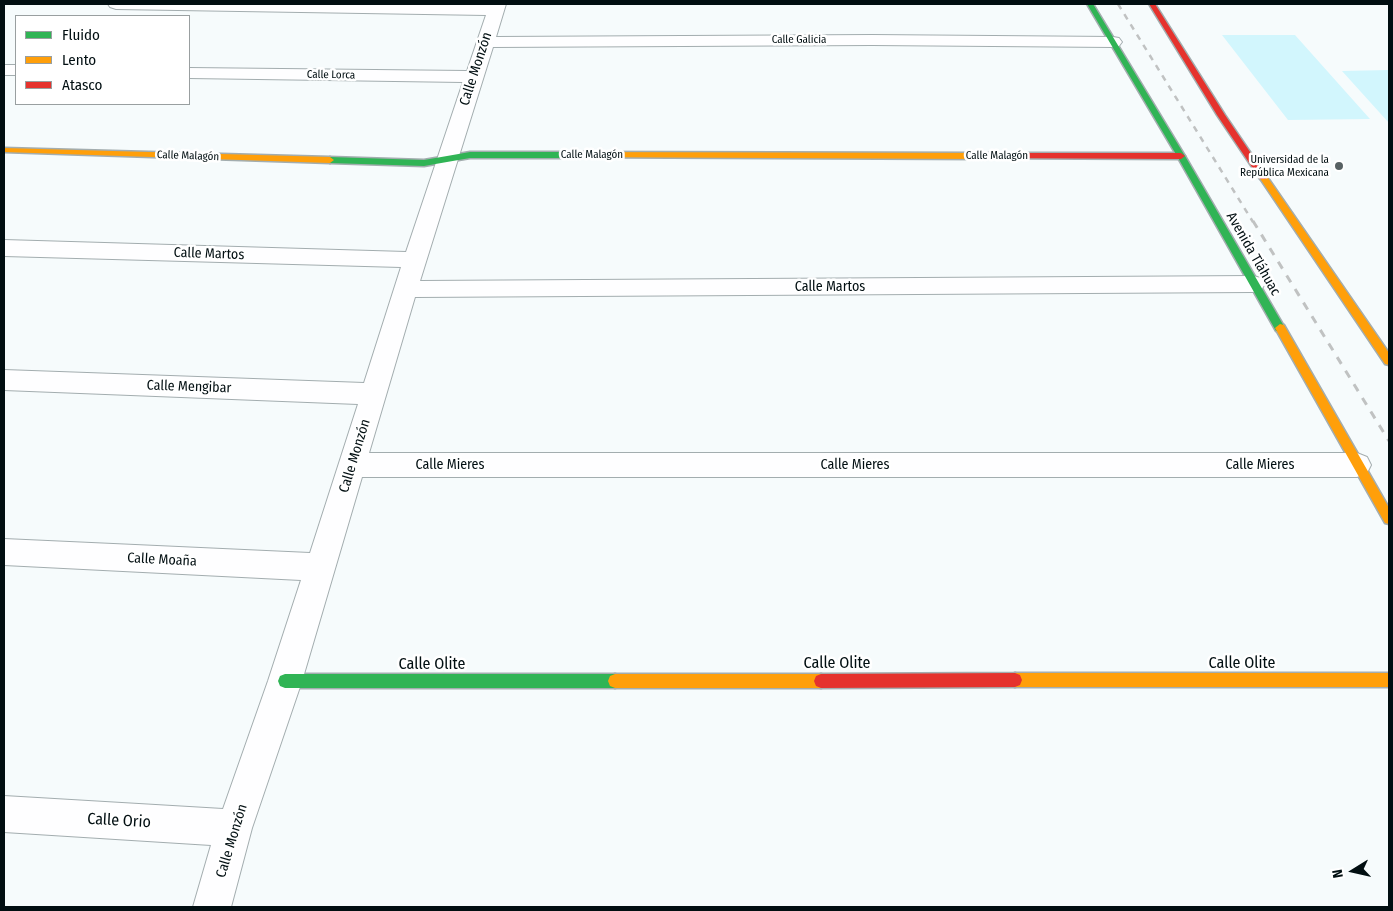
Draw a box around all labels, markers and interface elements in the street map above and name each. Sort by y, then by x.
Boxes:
legend [15,15,190,105]
text: Fluido [62,26,100,44]
street label: Calle Monzón [456,30,496,108]
street label: Calle Galicia [772,33,826,47]
text: Lento [62,51,96,69]
street label: Calle Lorca [307,68,355,82]
text: Atasco [62,76,102,94]
street label: Calle Malagón [157,148,219,164]
street label: Calle Malagón [561,148,623,162]
street label: Calle Malagón [966,149,1028,163]
place label: Universidad de la República Mexicana [1240,153,1329,179]
marker: Universidad de la República Mexicana [1333,160,1345,172]
street label: Avenida Tláhuac [1222,209,1284,299]
street label: Calle Martos [173,244,245,264]
street label: Calle Martos [795,279,865,295]
street label: Calle Mengibar [146,377,232,397]
street label: Calle Monzón [336,417,374,495]
street label: Calle Mieres [415,457,485,473]
street label: Calle Mieres [820,457,890,473]
street label: Calle Mieres [1225,457,1295,473]
street label: Calle Moaña [127,550,197,570]
street label: Calle Olite [804,654,870,674]
street label: Calle Olite [1209,654,1275,674]
street label: Calle Olite [399,655,465,675]
street label: Calle Monzón [213,802,251,880]
street label: Calle Orio [87,810,151,832]
north arrow [1328,846,1378,896]
text: N [1329,868,1347,879]

